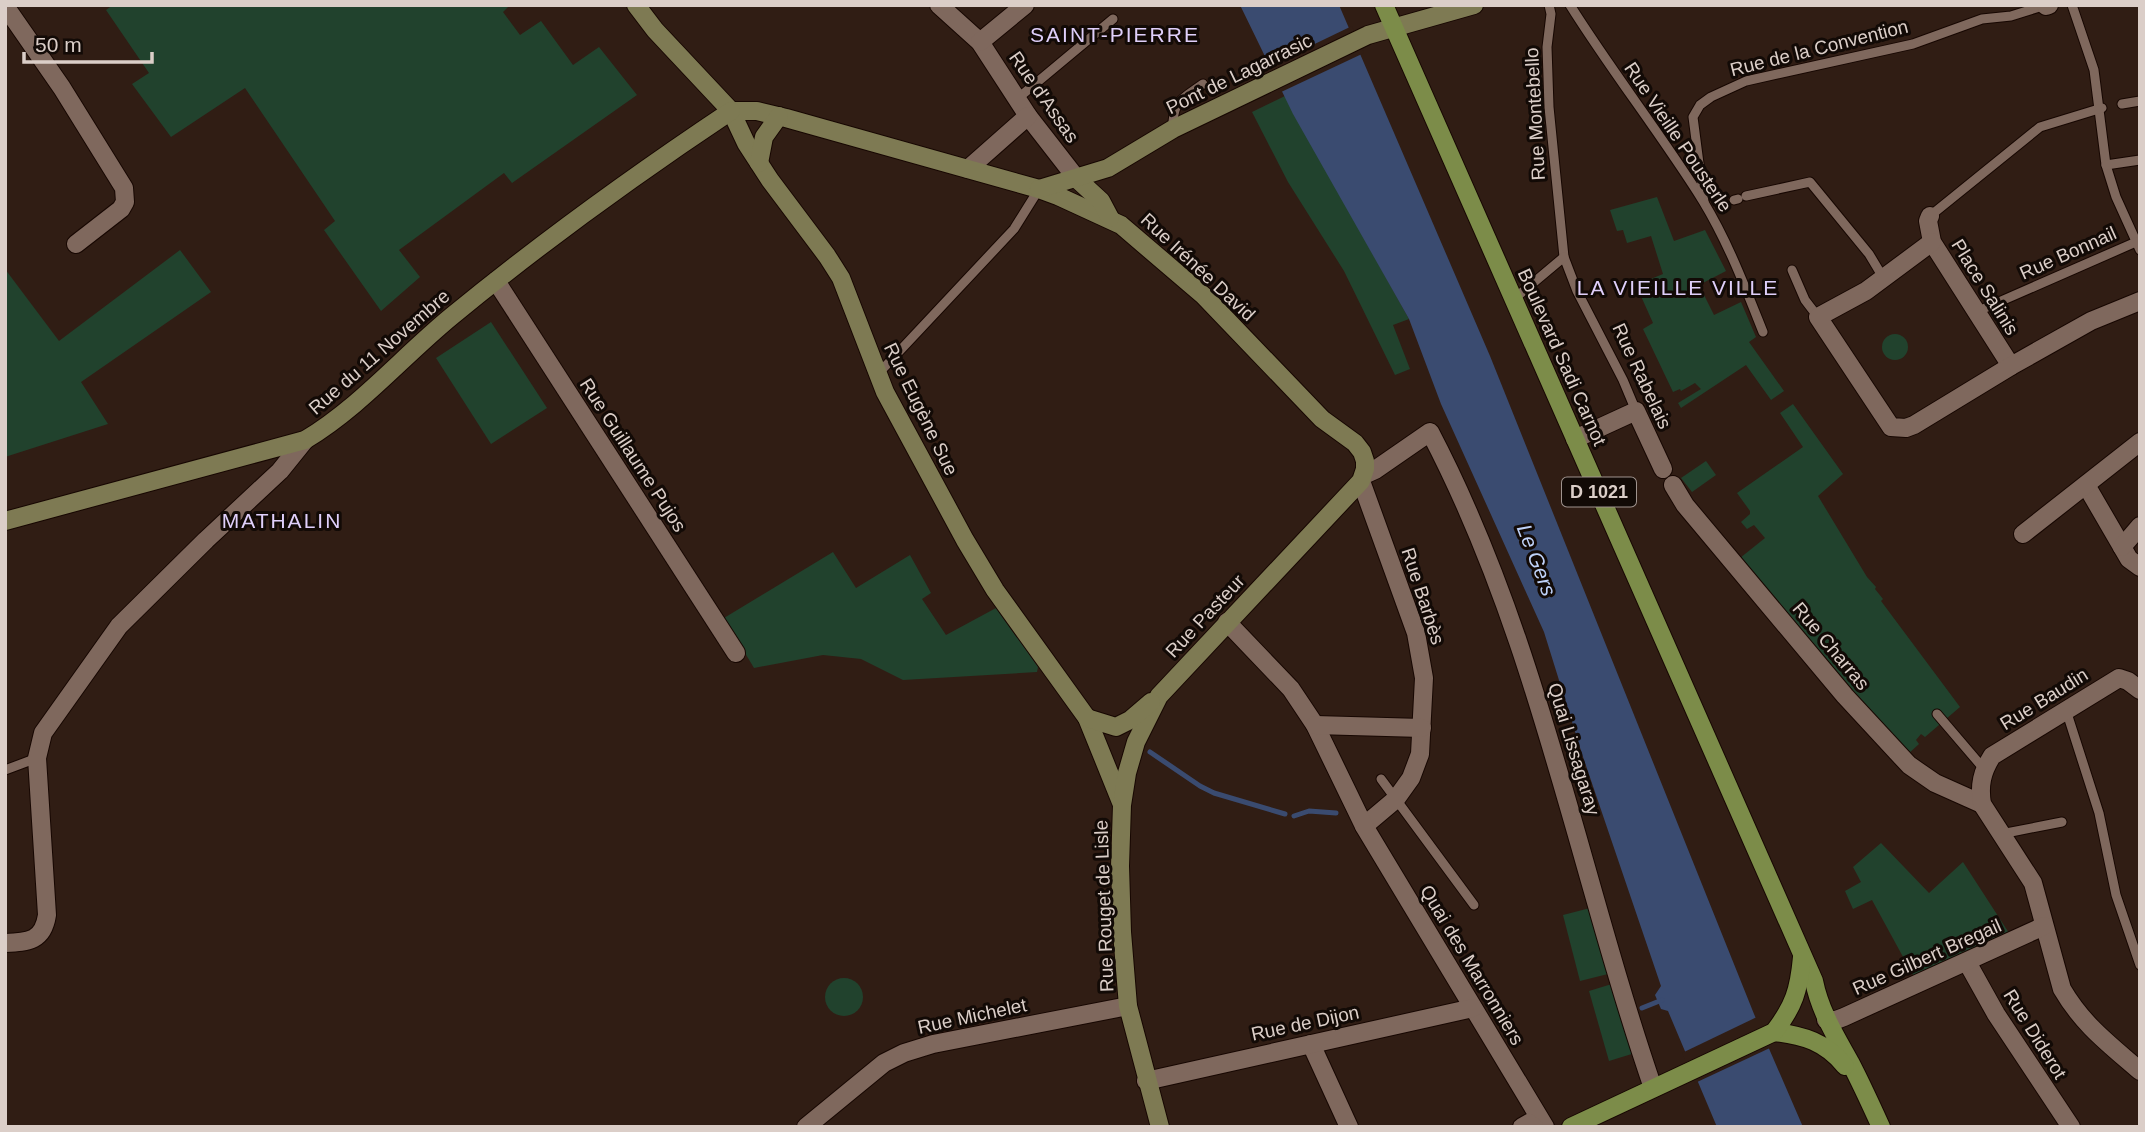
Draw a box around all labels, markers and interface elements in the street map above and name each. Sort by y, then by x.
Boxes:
street label: Rue de la Convention [1728,16,1910,80]
scale bar [24,21,152,65]
district label: SAINT-PIERRE [1030,23,1200,46]
street label: Pont de Lagarrasic [1163,30,1315,118]
text: 50 m [35,33,82,56]
street label: Rue Montebello [1521,47,1549,181]
street label: Rue d'Assas [1005,48,1083,146]
street label: Rue Vieille Pousterle [1620,58,1736,216]
street label: Rue Irénée David [1137,209,1259,325]
street label: Rue Bonnail [2016,222,2120,284]
street label: Place Salinis [1947,235,2023,339]
street label: Boulevard Sadi Carnot [1514,265,1611,449]
district label: LA VIEILLE VILLE [1577,276,1779,299]
street label: Rue du 11 Novembre [304,285,454,419]
street label: Rue Rabelais [1608,320,1676,432]
street label: Rue Eugène Sue [880,339,962,479]
street label: Rue Guillaume Pujos [576,374,690,536]
road number: D 1021 [1562,478,1636,506]
district label: MATHALIN [222,509,342,532]
water label: Le Gers [1513,521,1561,599]
street label: Rue Barbès [1398,545,1448,647]
street label: Rue Pasteur [1161,570,1249,662]
street label: Rue Charras [1788,598,1874,694]
street label: Rue Baudin [1996,664,2092,734]
street label: Quai Lissagaray [1544,680,1604,818]
street label: Rue Rouget de Lisle [1091,820,1117,992]
street label: Quai des Marronniers [1416,881,1528,1049]
street label: Rue Gilbert Bregail [1849,915,2005,999]
street label: Rue Diderot [1999,985,2071,1083]
street label: Rue Michelet [916,994,1029,1038]
street label: Rue de Dijon [1249,1001,1361,1045]

